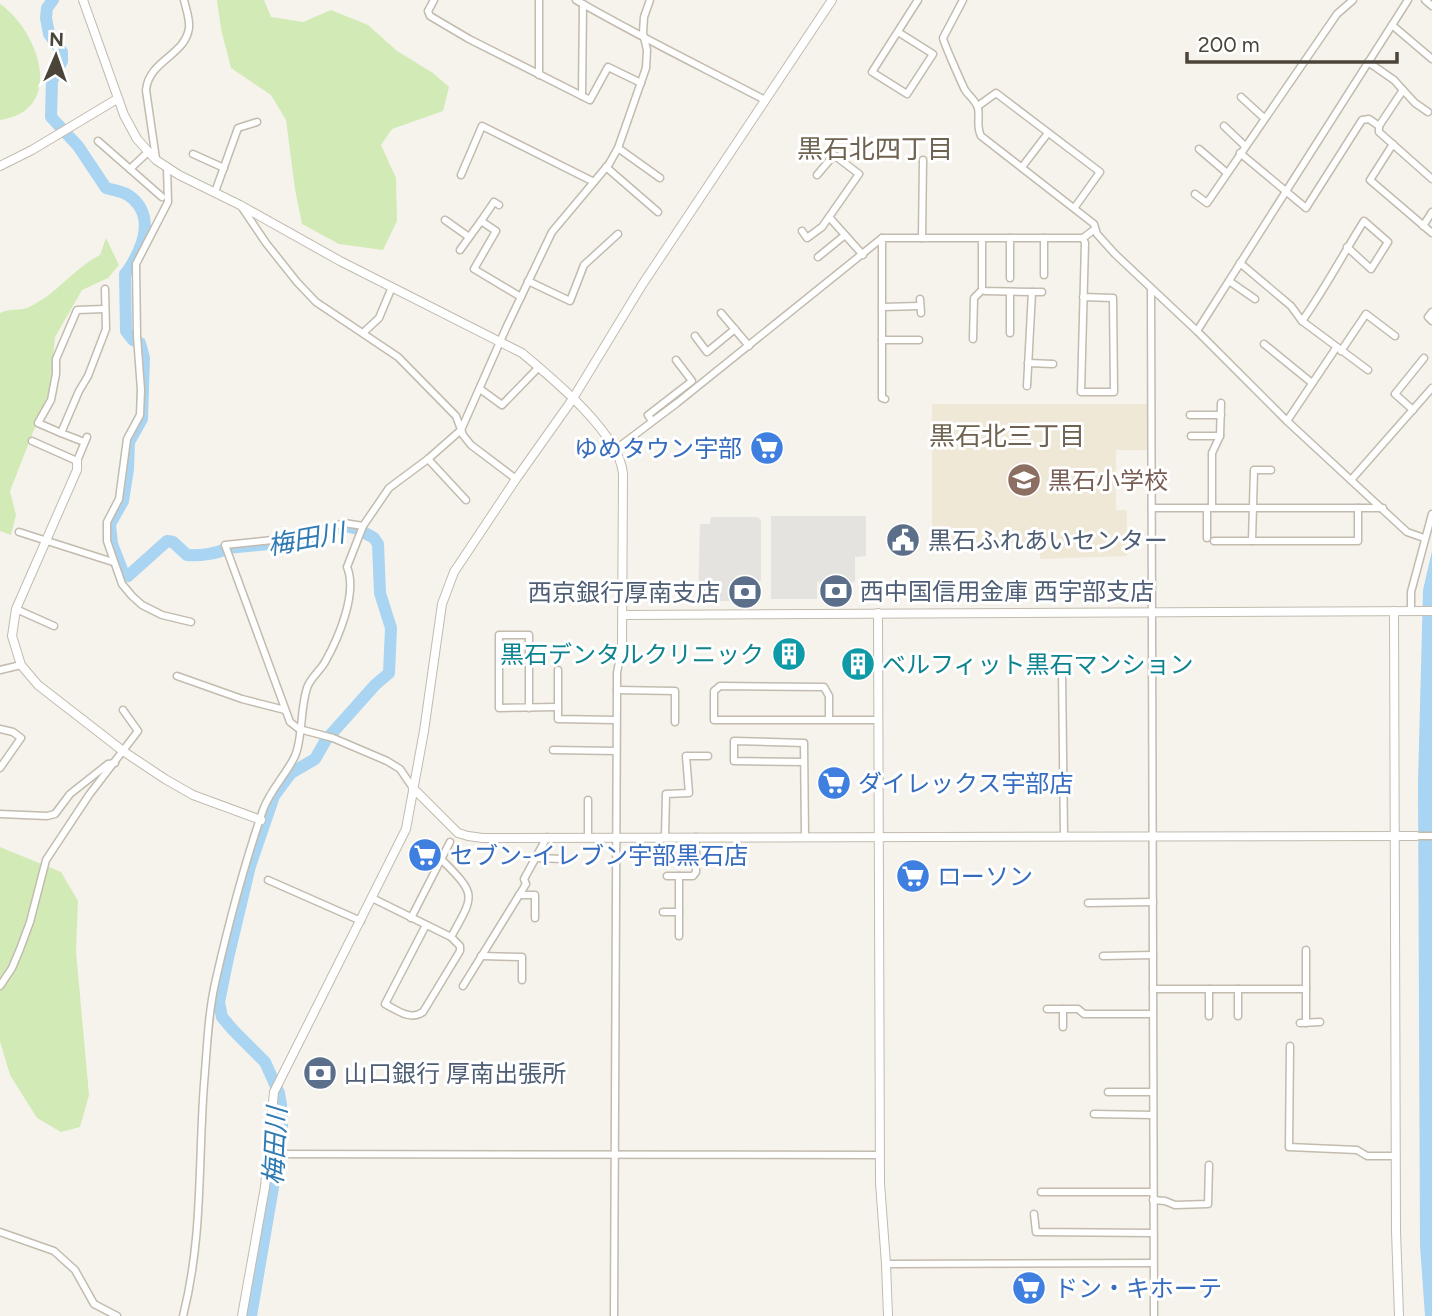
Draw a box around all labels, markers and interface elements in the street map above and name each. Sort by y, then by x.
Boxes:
north arrow [21,21,91,91]
scale bar [1187,21,1397,65]
text: N [49,28,64,51]
text: 200 m [1198,32,1260,57]
district label: 黒石北四丁目 [797,133,953,165]
district label: 黒石北三丁目 [929,420,1085,452]
supermarket icon: ゆめタウン宇部 [748,429,786,467]
place label: ゆめタウン宇部 [574,434,742,463]
school or university icon: 黒石小学校 [1005,461,1043,499]
place label: 黒石小学校 [1048,466,1168,495]
water label: 梅田川 [265,516,350,562]
public building icon: 黒石ふれあいセンター [884,521,922,559]
place label: 黒石ふれあいセンター [928,526,1168,555]
bank icon: 西中国信用金庫 西宇部支店 [817,572,855,610]
bank icon: 西京銀行厚南支店 [726,573,764,611]
place label: 西中国信用金庫 西宇部支店 [860,577,1154,606]
place label: 西京銀行厚南支店 [528,578,720,607]
building icon: 黒石デンタルクリニック [770,635,808,673]
place label: 黒石デンタルクリニック [500,640,764,669]
building icon: ベルフィット黒石マンション [839,645,877,683]
place label: ベルフィット黒石マンション [882,650,1194,679]
supermarket icon: ダイレックス宇部店 [815,764,853,802]
place label: ダイレックス宇部店 [858,769,1073,798]
supermarket icon: セブン-イレブン宇部黒石店 [406,836,444,874]
place label: セブン-イレブン宇部黒石店 [450,841,748,870]
supermarket icon: ローソン [894,857,932,895]
place label: ローソン [937,862,1033,891]
bank icon: 山口銀行 厚南出張所 [301,1054,339,1092]
place label: 山口銀行 厚南出張所 [344,1059,566,1088]
water label: 梅田川 [257,1103,293,1186]
supermarket icon: ドン・キホーテ [1010,1269,1048,1307]
place label: ドン・キホーテ [1054,1274,1222,1303]

